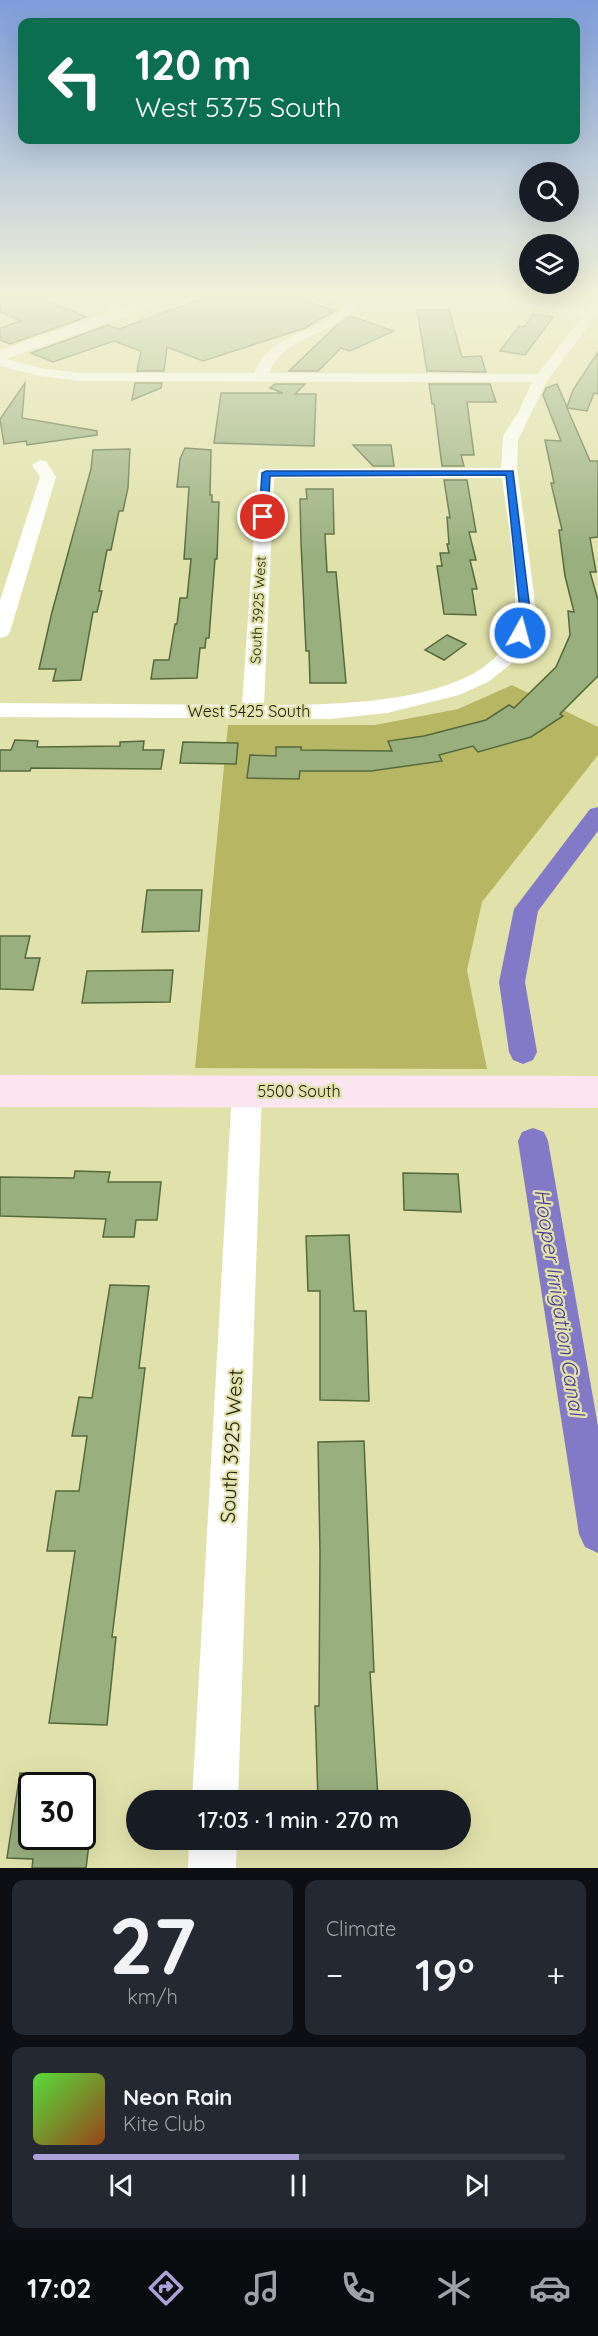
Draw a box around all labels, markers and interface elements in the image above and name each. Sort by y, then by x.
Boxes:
text: 120 m [135,38,252,91]
icon: left [36,42,114,120]
text: West 5375 South [135,90,341,124]
map controls [519,162,579,294]
button: search [519,162,579,222]
button: layers [519,234,579,294]
pin [237,491,288,542]
icon: arrive [246,500,279,533]
street label: South 3925 West [246,555,270,664]
position arrow [488,601,552,665]
street label: West 5425 South [188,701,310,721]
street label: 5500 South [257,1081,341,1101]
water label: Hooper Irrigation Canal [529,1187,591,1419]
street label: South 3925 West [214,1368,248,1523]
speed limit sign: 30 [18,1772,96,1850]
text: 17:03 · 1 min · 270 m [198,1806,399,1834]
text: 27 [109,1896,196,1994]
text: Climate [326,1916,396,1941]
text: 19° [415,1946,475,2002]
text: − [326,1954,343,1995]
text: + [546,1954,565,1995]
text: km/h [127,1984,178,2009]
text: Neon Rain [123,2083,232,2111]
text: Kite Club [123,2111,205,2136]
icon: previous [105,2169,138,2202]
icon: pause [282,2169,315,2202]
icon: next [460,2169,493,2202]
icon: directions [145,2267,187,2309]
icon: music [241,2267,283,2309]
icon: phone [337,2267,379,2309]
icon: climate [433,2267,475,2309]
icon: car [529,2267,571,2309]
text: 17:02 [27,2271,92,2305]

